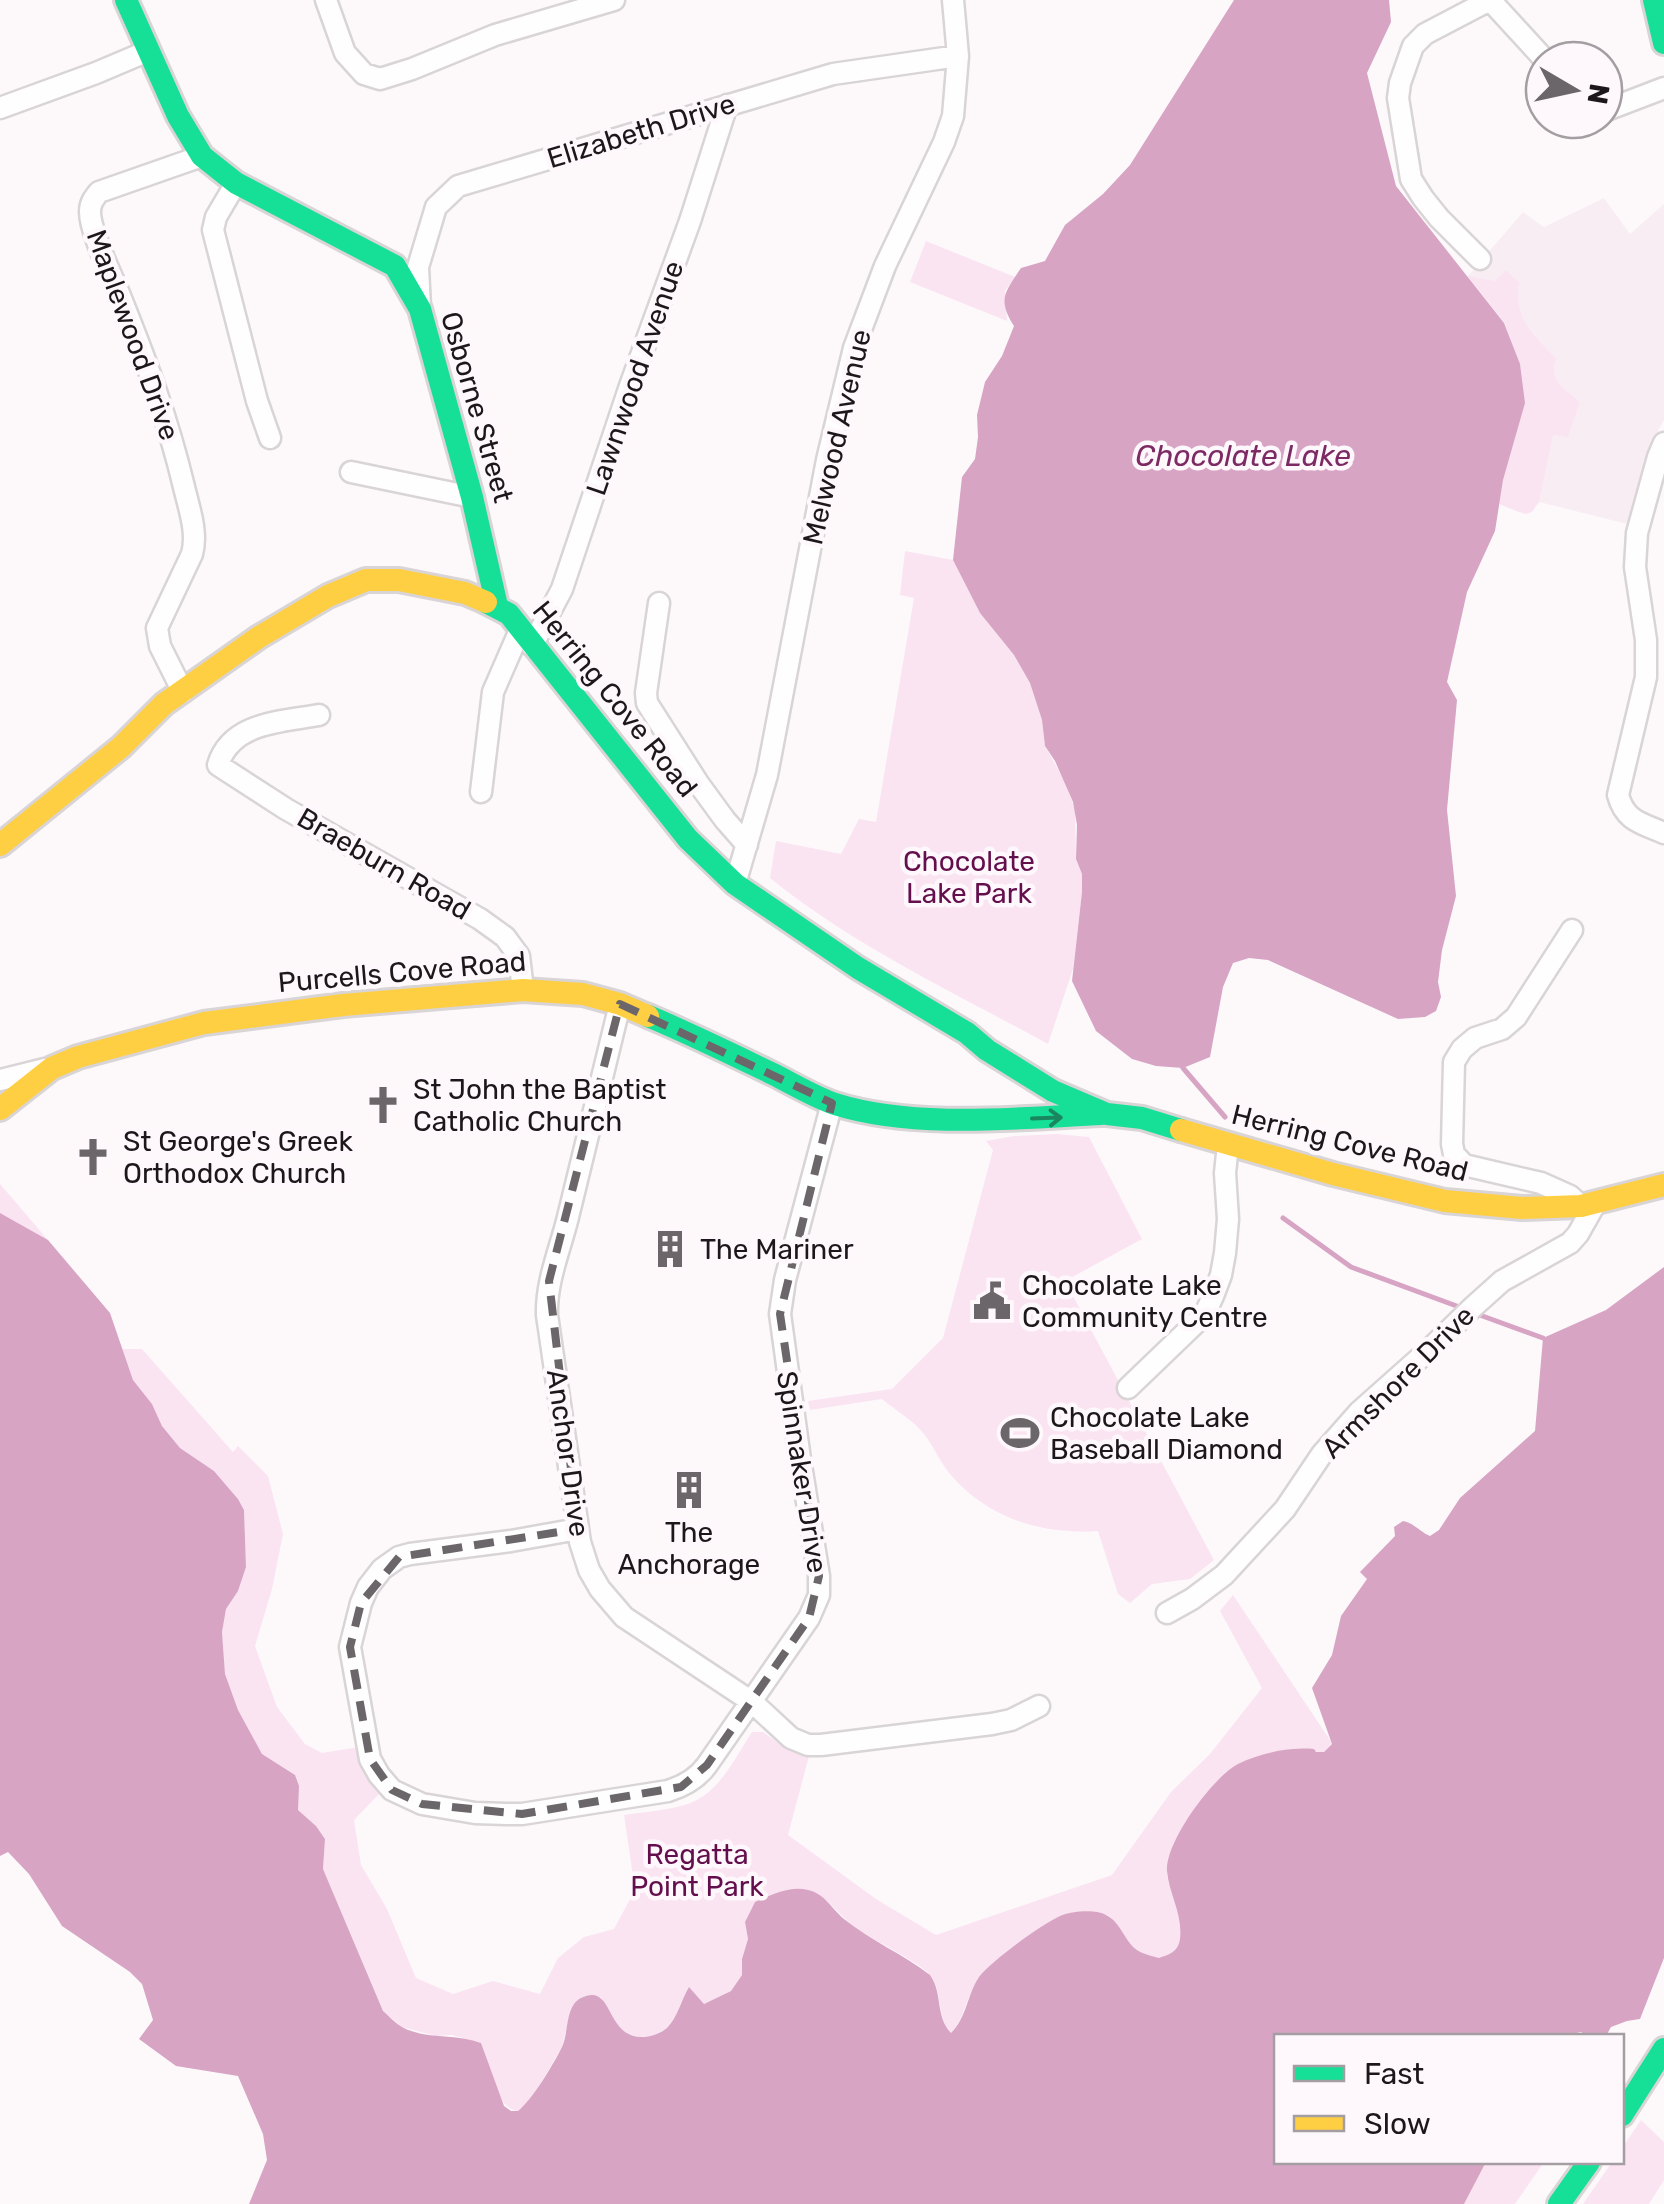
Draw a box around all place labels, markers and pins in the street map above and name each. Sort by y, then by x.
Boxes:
place label: St John the Baptist Catholic Church [413,1073,667,1138]
church icon: St John the Baptist Catholic Church [362,1084,404,1126]
place label: St George's Greek Orthodox Church [123,1125,353,1190]
church icon: St George's Greek Orthodox Church [72,1136,114,1178]
building icon: The Mariner [649,1228,691,1270]
place label: The Mariner [700,1233,854,1266]
place label: Chocolate Lake Community Centre [1022,1269,1268,1334]
public building icon: Chocolate Lake Community Centre [971,1280,1013,1322]
place label: Chocolate Lake Baseball Diamond [1050,1401,1283,1466]
sports icon: Chocolate Lake Baseball Diamond [999,1412,1041,1454]
building icon: The Anchorage [668,1469,710,1511]
place label: The Anchorage [618,1516,760,1581]

